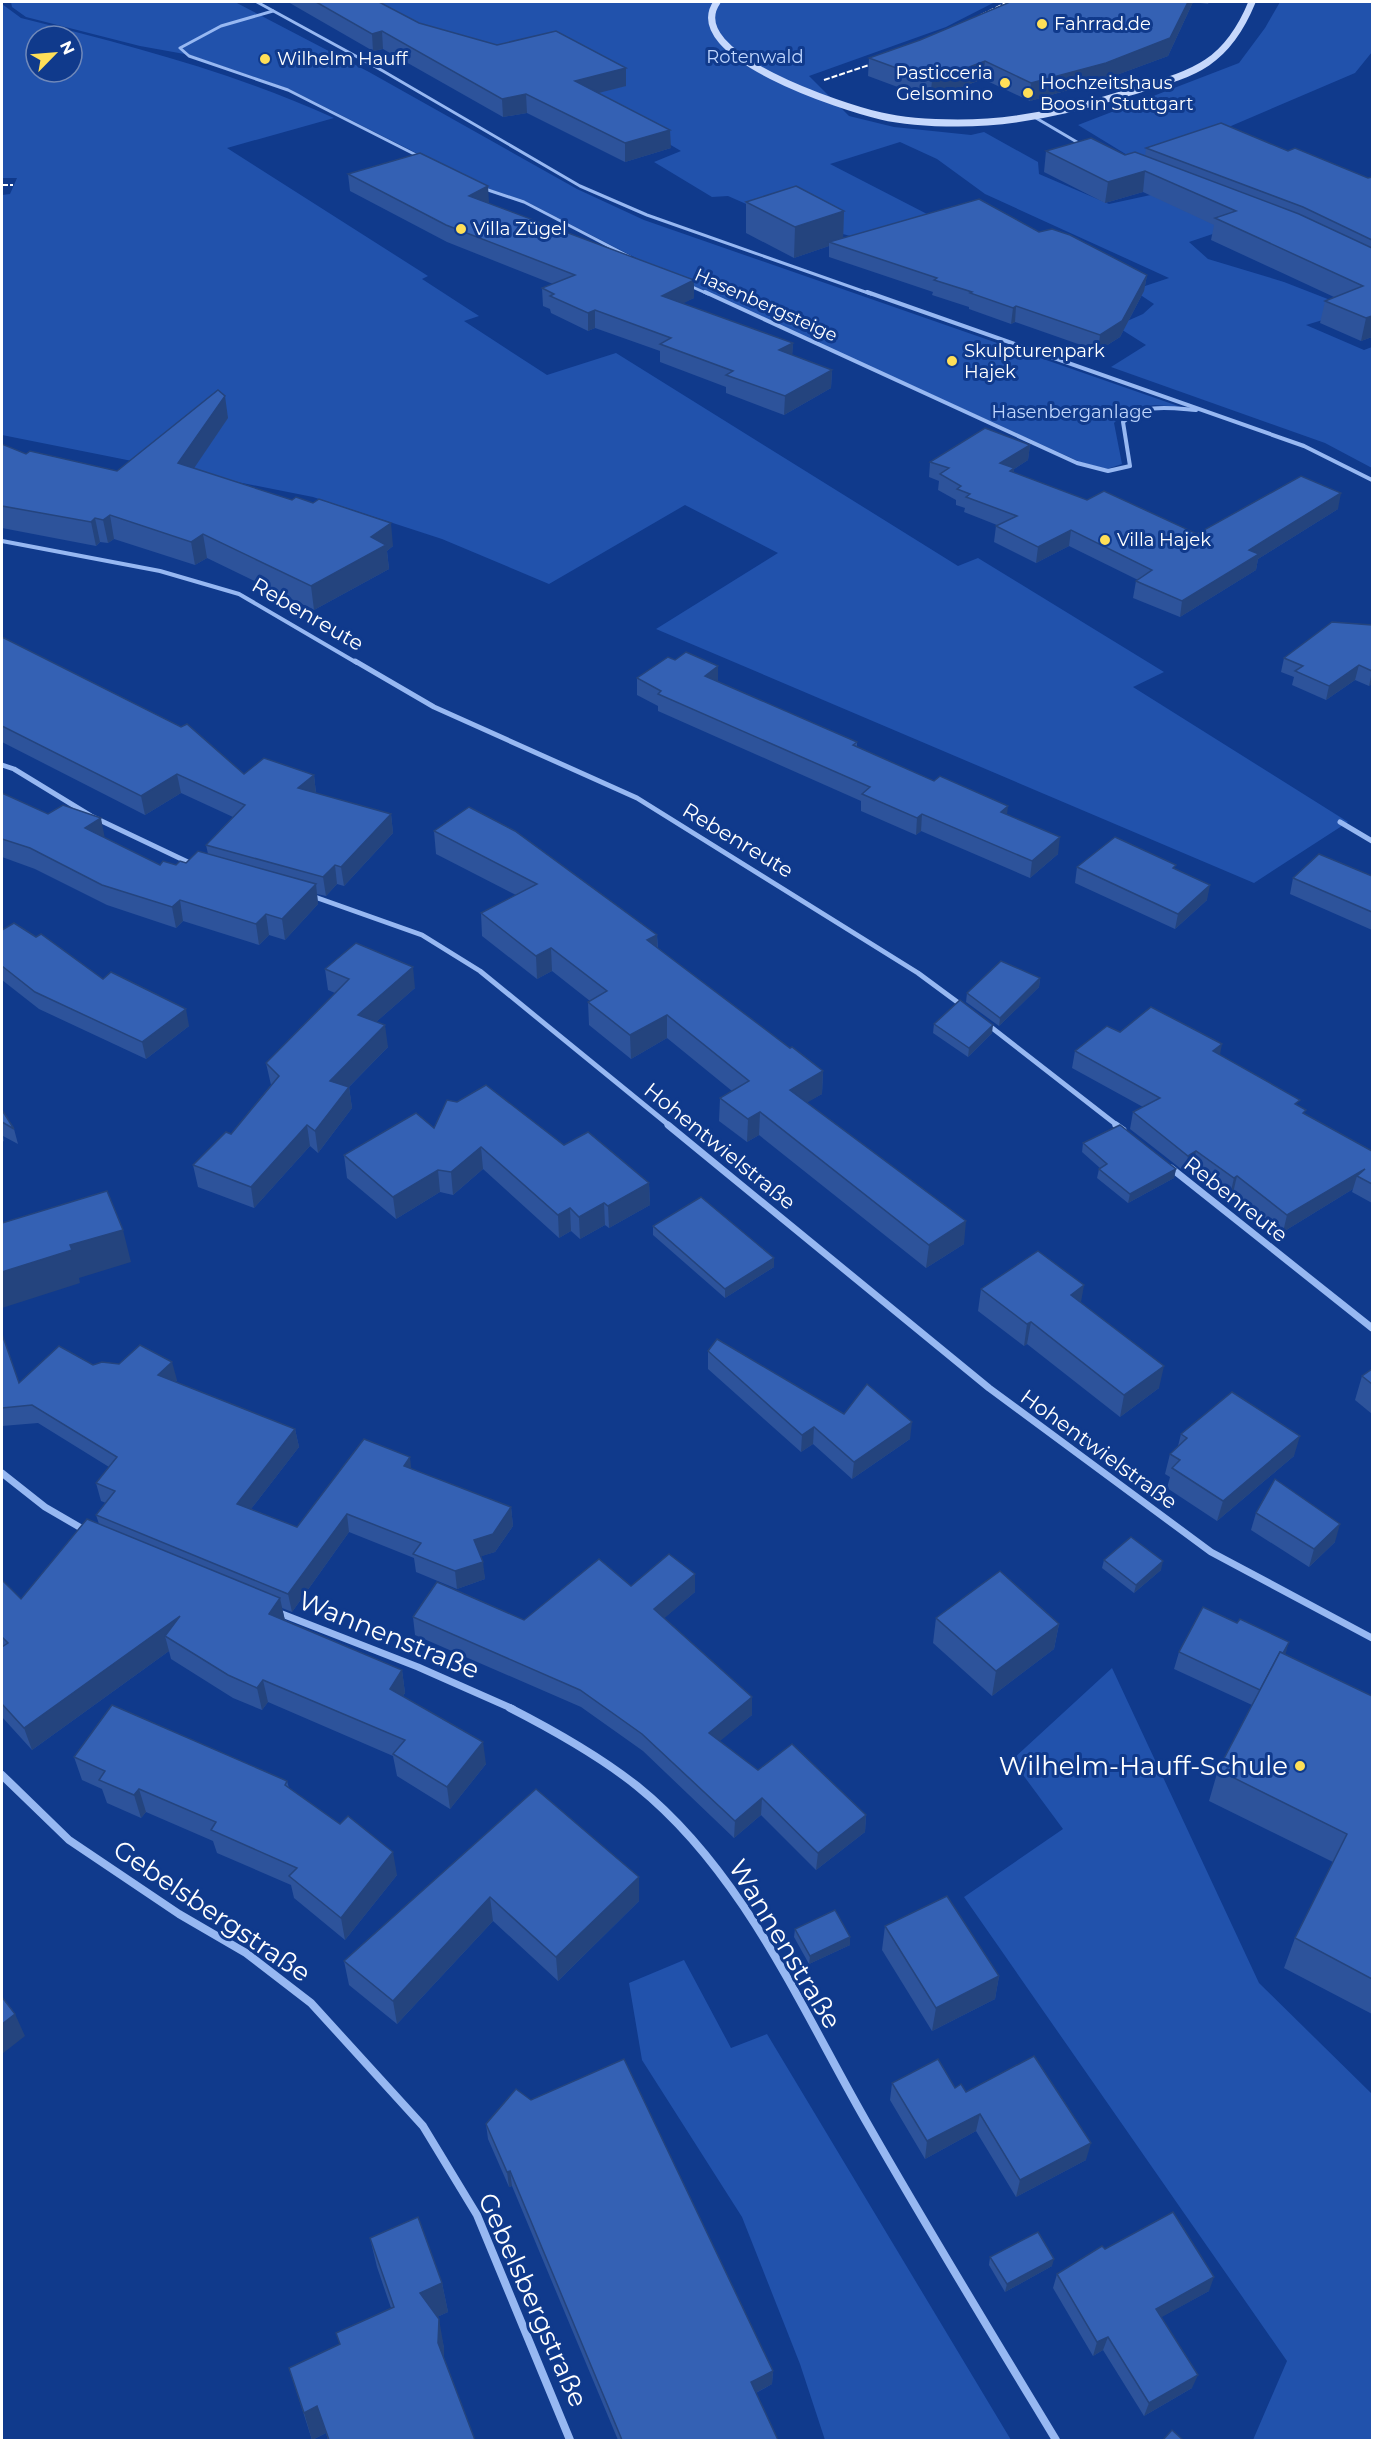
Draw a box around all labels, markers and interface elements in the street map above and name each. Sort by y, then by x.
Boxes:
place label: Fahrrad.de [1054,13,1151,35]
marker: Fahrrad.de [1035,17,1049,31]
north arrow [24,24,84,84]
text: N [56,38,78,58]
park label: Rotenwald [706,46,804,68]
place label: Wilhelm Hauff [277,48,409,70]
marker: Wilhelm Hauff [258,52,272,66]
place label: Pasticceria Gelsomino [895,62,993,105]
place label: Hochzeitshaus Boos in Stuttgart [1040,72,1194,115]
marker: Pasticceria Gelsomino [998,76,1012,90]
marker: Hochzeitshaus Boos in Stuttgart [1021,86,1035,100]
place label: Villa Zügel [473,218,567,240]
marker: Villa Zügel [454,222,468,236]
street label: Hasenbergsteige [691,264,841,346]
place label: Skulpturenpark Hajek [964,340,1105,383]
marker: Skulpturenpark Hajek [945,354,959,368]
park label: Hasenberganlage [992,401,1153,423]
place label: Villa Hajek [1117,529,1211,551]
marker: Villa Hajek [1098,533,1112,547]
street label: Rebenreute [248,572,368,656]
street label: Rebenreute [678,797,798,883]
street label: Hohentwielstraße [639,1077,801,1215]
street label: Rebenreute [1179,1151,1293,1247]
street label: Hohentwielstraße [1016,1384,1182,1514]
street label: Wannenstraße [294,1584,484,1686]
place label: Wilhelm-Hauff-Schule [999,1750,1288,1782]
marker: Wilhelm-Hauff-Schule [1293,1759,1307,1773]
street label: Gebelsbergstraße [107,1833,317,1989]
street label: Wannenstraße [722,1853,848,2035]
street label: Gebelsbergstraße [471,2188,595,2412]

